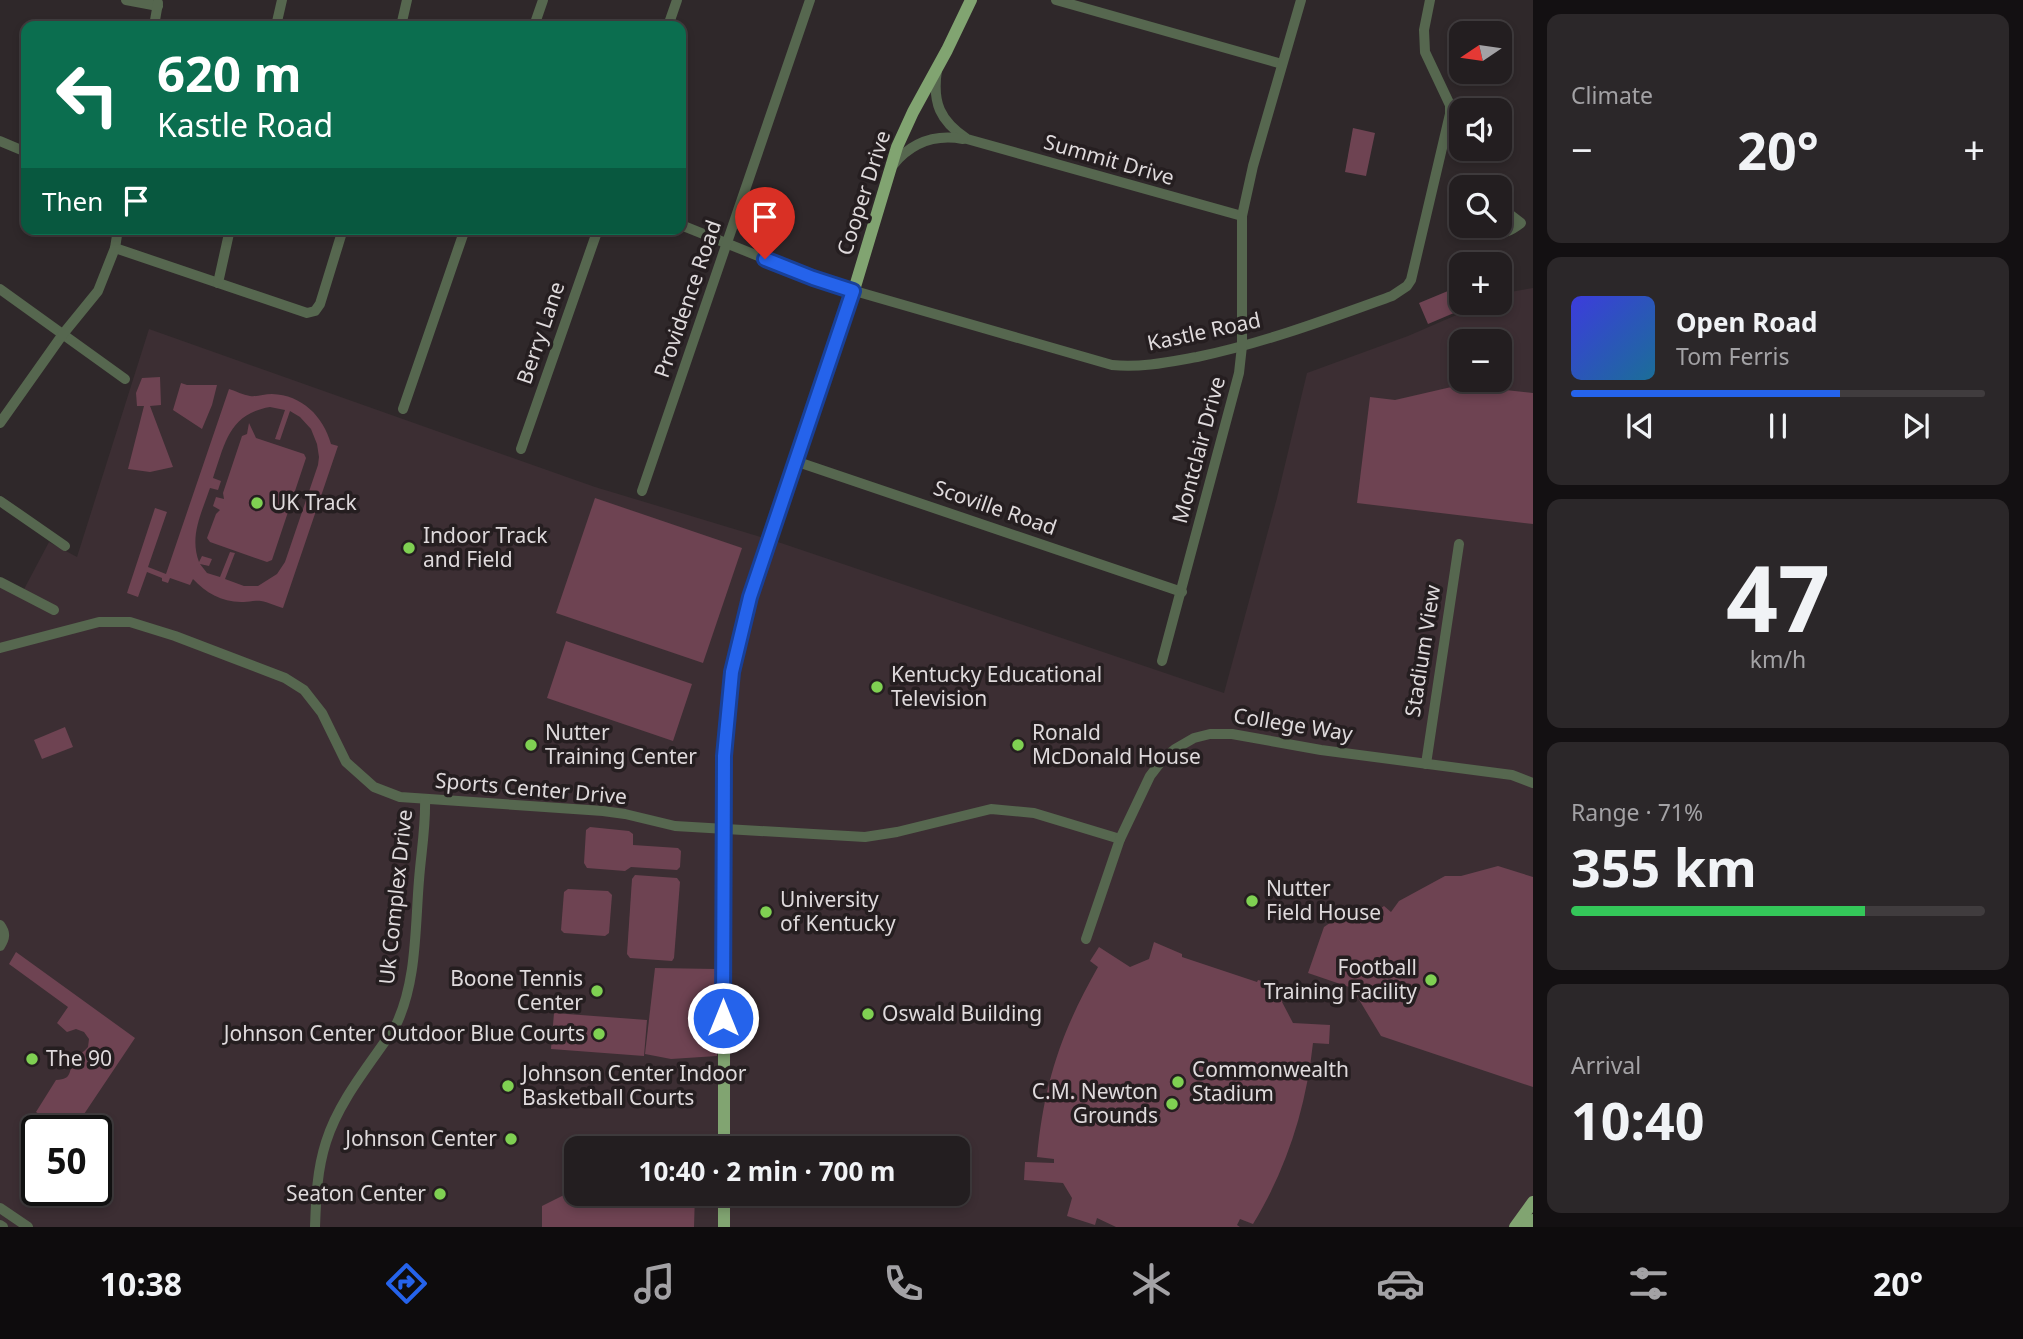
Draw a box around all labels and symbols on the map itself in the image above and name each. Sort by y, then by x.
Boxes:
north arrow [1449,21,1512,84]
street label: Cooper Drive [830,127,896,259]
street label: Summit Drive [1041,127,1178,191]
pin [735,187,795,259]
street label: Providence Road [647,216,727,381]
street label: Berry Lane [509,278,571,388]
street label: Kastle Road [1144,305,1263,357]
street label: Montclair Drive [1165,373,1231,526]
street label: Scoville Road [930,473,1061,541]
place label: UK Track [271,488,358,516]
marker: UK Track [249,495,265,511]
place label: Indoor Track and Field [423,521,548,573]
marker: Indoor Track and Field [401,540,417,556]
street label: Stadium View [1398,582,1446,719]
place label: Kentucky Educational Television [891,660,1102,712]
marker: Kentucky Educational Television [869,679,885,695]
street label: College Way [1231,701,1355,747]
place label: Nutter Training Center [545,718,697,770]
place label: Ronald McDonald House [1032,718,1201,770]
marker: Nutter Training Center [523,737,539,753]
marker: Ronald McDonald House [1010,737,1026,753]
street label: Sports Center Drive [434,766,628,810]
street label: Uk Complex Drive [372,808,418,986]
place label: Nutter Field House [1266,874,1381,926]
place label: University of Kentucky [780,885,896,937]
marker: Nutter Field House [1244,893,1260,909]
marker: University of Kentucky [758,904,774,920]
place label: Football Training Facility [1264,953,1417,1005]
place label: Boone Tennis Center [450,964,583,1016]
marker: Football Training Facility [1423,972,1439,988]
position arrow [686,981,760,1055]
marker: Boone Tennis Center [589,983,605,999]
place label: Oswald Building [882,999,1042,1027]
marker: Oswald Building [860,1006,876,1022]
place label: Johnson Center Outdoor Blue Courts [222,1019,585,1047]
marker: Johnson Center Outdoor Blue Courts [591,1026,607,1042]
place label: The 90 [46,1044,112,1072]
marker: The 90 [24,1051,40,1067]
place label: Commonwealth Stadium [1192,1055,1349,1107]
place label: Johnson Center Indoor Basketball Courts [520,1059,747,1111]
marker: Commonwealth Stadium [1170,1074,1186,1090]
place label: C.M. Newton Grounds [1032,1077,1158,1129]
marker: Johnson Center Indoor Basketball Courts [500,1078,516,1094]
marker: C.M. Newton Grounds [1164,1096,1180,1112]
speed limit sign: 50 [21,1115,112,1206]
place label: Johnson Center [343,1124,497,1152]
marker: Johnson Center [503,1131,519,1147]
place label: Seaton Center [286,1179,426,1207]
marker: Seaton Center [432,1186,448,1202]

